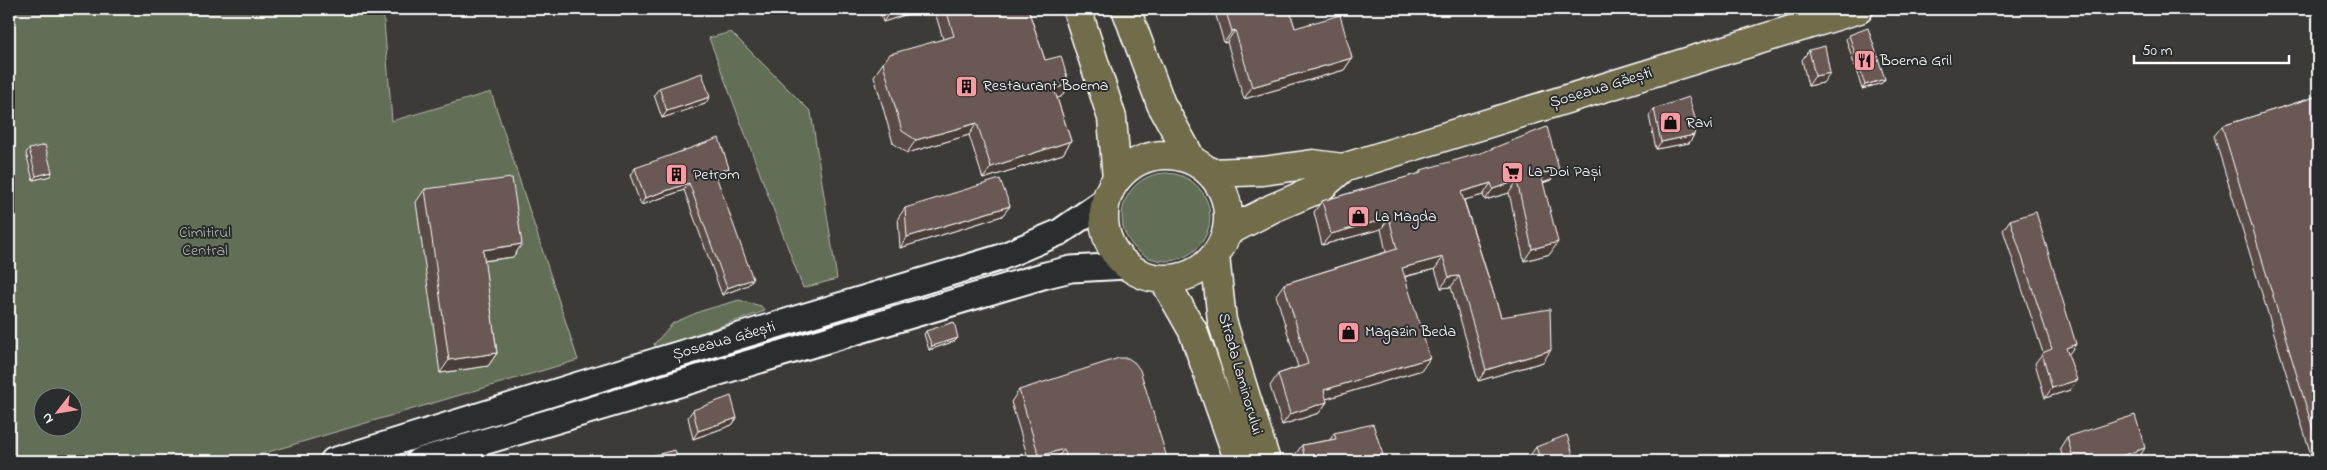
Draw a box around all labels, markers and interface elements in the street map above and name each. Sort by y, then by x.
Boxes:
scale bar [2134,32,2290,64]
text: 50 m [2142,40,2173,62]
restaurant icon: Boema Gril [1852,49,1876,73]
place label: Boema Gril [1879,49,1952,73]
street label: Șoseaua Găești [1547,61,1655,115]
building icon: Restaurant Boema [955,74,979,98]
place label: Restaurant Boema [983,74,1108,98]
shop icon: Ravi [1658,111,1682,135]
place label: Ravi [1686,111,1713,135]
supermarket icon: La Doi Pași [1500,160,1524,184]
place label: La Doi Pași [1528,160,1602,184]
building icon: Petrom [665,163,689,187]
place label: Petrom [693,163,740,187]
shop icon: La Magda [1347,205,1371,229]
place label: La Magda [1375,205,1437,229]
park label: Cimitirul Central [179,221,231,263]
street label: Strada Laminorului [1211,310,1269,438]
street label: Șoseaua Găești [670,315,778,367]
shop icon: Magazin Beda [1337,320,1361,344]
place label: Magazin Beda [1365,320,1456,344]
north arrow [32,388,82,438]
text: N [37,408,60,427]

